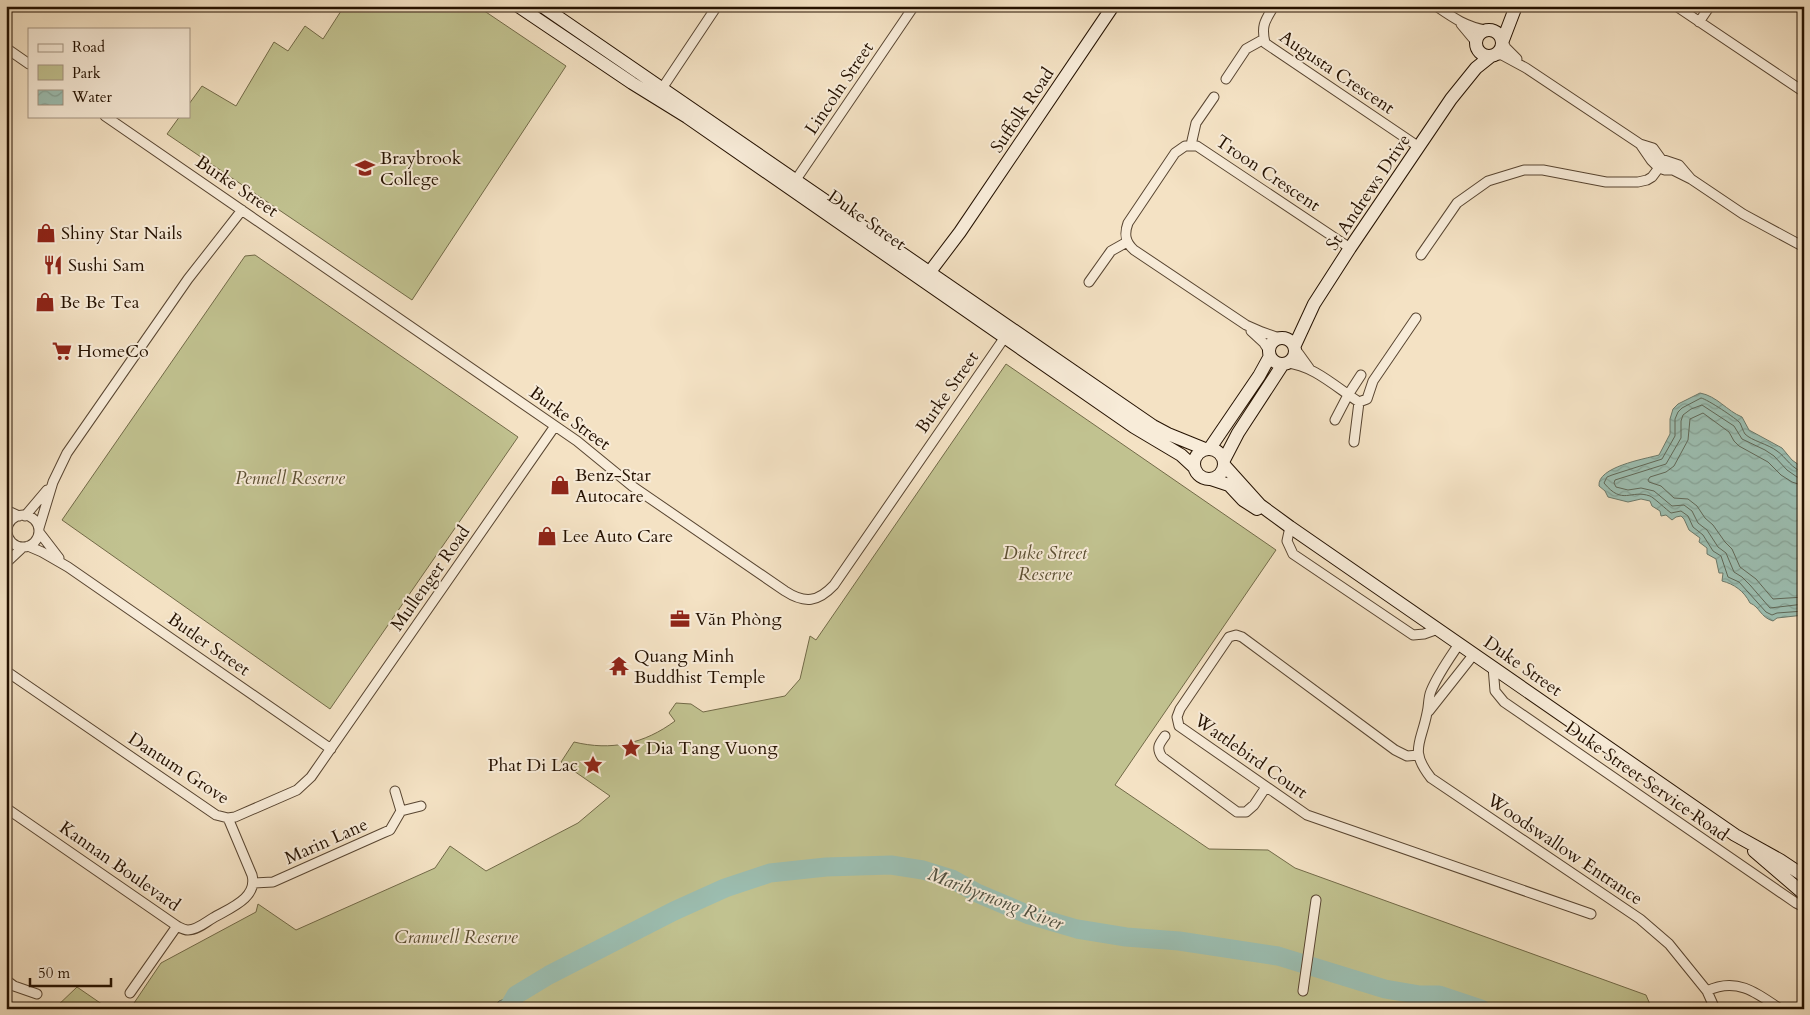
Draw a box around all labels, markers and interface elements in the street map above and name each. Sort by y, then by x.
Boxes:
street label: Augusta Crescent [1274,25,1399,120]
legend [28,28,190,118]
text: Road [72,37,105,57]
street label: Lincoln Street [799,37,880,140]
street label: Suffolk Road [985,62,1060,158]
text: Park [72,63,101,83]
text: Water [71,87,113,107]
street label: Troon Crescent [1211,129,1325,218]
street label: St Andrews Drive [1320,129,1417,256]
place label: Braybrook College [380,146,462,192]
street label: Burke Street [191,150,283,223]
school or university icon: Braybrook College [354,157,376,179]
street label: Duke Street [822,184,911,257]
place label: Shiny Star Nails [61,221,182,246]
shop icon: Shiny Star Nails [35,222,57,244]
place label: Sushi Sam [68,253,145,278]
restaurant icon: Sushi Sam [42,254,64,276]
place label: Be Be Tea [60,290,140,315]
shop icon: Be Be Tea [34,291,56,313]
place label: HomeCo [77,339,149,364]
supermarket icon: HomeCo [51,340,73,362]
street label: Burke Street [910,346,985,438]
street label: Burke Street [524,380,616,457]
place label: Benz-Star Autocare [575,463,651,509]
park label: Pennell Reserve [235,466,346,491]
shop icon: Benz-Star Autocare [549,474,571,496]
street label: Mullenger Road [385,520,476,636]
place label: Lee Auto Care [562,524,673,549]
shop icon: Lee Auto Care [536,525,558,547]
park label: Duke Street Reserve [1003,541,1088,587]
street label: Butler Street [163,607,255,682]
place label: Văn Phòng [695,607,782,632]
office icon: Văn Phòng [669,608,691,630]
street label: Duke Street [1478,630,1567,703]
place label: Quang Minh Buddhist Temple [634,644,766,690]
temple icon: Quang Minh Buddhist Temple [608,655,630,677]
street label: Wattlebird Court [1188,707,1313,805]
street label: Duke Street Service Road [1560,716,1734,848]
street label: Dantum Grove [123,726,234,811]
place label: Dia Tang Vuong [646,736,779,761]
place icon: Dia Tang Vuong [620,737,642,759]
place label: Phat Di Lac [488,753,578,778]
place icon: Phat Di Lac [582,754,604,776]
street label: Woodswallow Entrance [1481,787,1648,911]
street label: Marin Lane [281,812,372,871]
street label: Kannan Boulevard [54,815,185,918]
water label: Maribyrnong River [924,861,1068,937]
park label: Cranwell Reserve [394,925,519,950]
scale bar [30,955,111,987]
text: 50 m [38,963,70,983]

